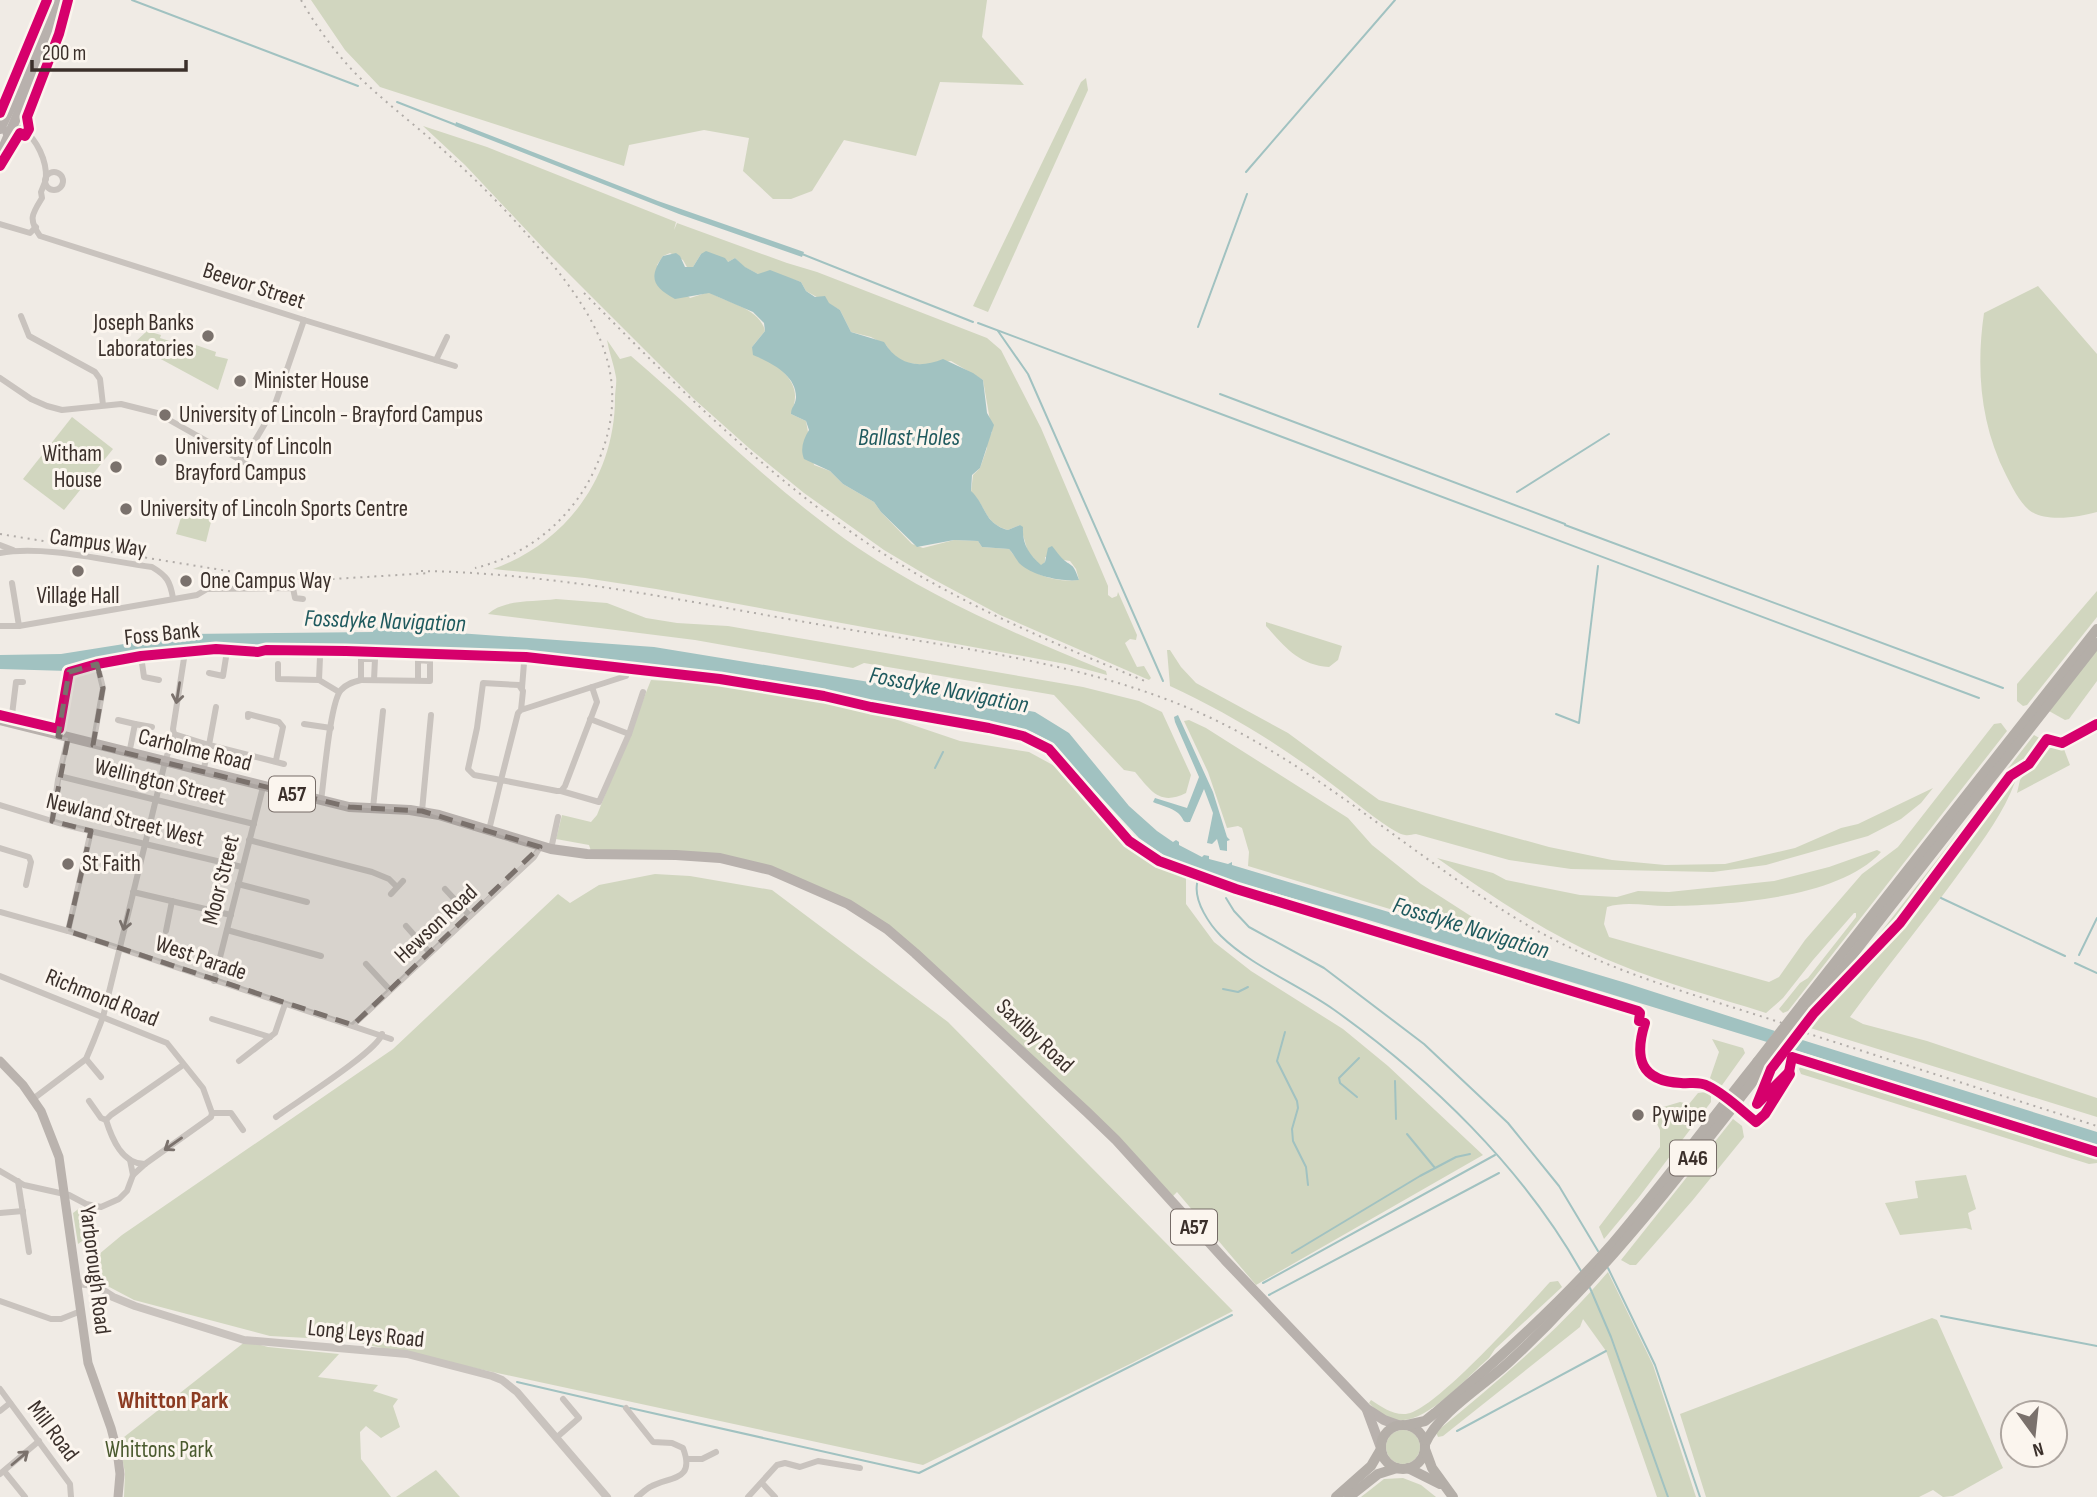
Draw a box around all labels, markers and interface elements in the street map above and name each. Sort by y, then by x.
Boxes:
scale bar [32,28,186,72]
text: 200 m [42,41,86,66]
street label: Beevor Street [199,256,309,316]
place label: Joseph Banks Laboratories [92,309,194,363]
marker: Joseph Banks Laboratories [200,328,216,344]
place label: Minister House [254,367,369,395]
marker: Minister House [232,373,248,389]
place label: University of Lincoln - Brayford Campus [179,401,483,429]
marker: University of Lincoln - Brayford Campus [157,407,173,423]
water label: Ballast Holes [858,423,961,452]
place label: University of Lincoln Brayford Campus [175,433,332,487]
place label: Witham House [42,440,102,494]
marker: University of Lincoln Brayford Campus [153,452,169,468]
marker: Witham House [108,459,124,475]
place label: University of Lincoln Sports Centre [140,495,408,523]
marker: University of Lincoln Sports Centre [118,501,134,517]
street label: Campus Way [48,522,148,564]
marker: Village Hall [70,563,86,579]
place label: One Campus Way [200,567,332,595]
marker: One Campus Way [178,573,194,589]
place label: Village Hall [36,582,120,610]
water label: Fossdyke Navigation [304,604,466,638]
street label: Foss Bank [123,616,201,652]
water label: Fossdyke Navigation [867,660,1031,720]
one-way arrow [172,681,185,704]
street label: Carholme Road [135,722,255,778]
street label: Wellington Street [91,752,229,812]
road number: A57 [269,776,315,812]
street label: Newland Street West [43,787,207,853]
street label: Moor Street [196,832,246,928]
place label: St Faith [82,850,141,878]
marker: St Faith [60,856,76,872]
street label: Hewson Road [389,879,483,969]
water label: Fossdyke Navigation [1389,891,1553,965]
one-way arrow [119,908,132,931]
street label: West Parade [152,929,250,987]
street label: Richmond Road [41,963,163,1033]
street label: Saxilby Road [990,993,1080,1079]
place label: Pywipe [1652,1101,1707,1129]
marker: Pywipe [1630,1107,1646,1123]
one-way arrow [164,1137,183,1151]
road number: A46 [1670,1140,1716,1176]
street label: Yarborough Road [73,1204,117,1336]
road number: A57 [1171,1210,1217,1244]
street label: Long Leys Road [306,1314,426,1354]
district label: Whitton Park [118,1386,228,1415]
street label: Mill Road [21,1395,85,1467]
north arrow [1999,1399,2069,1469]
park label: Whittons Park [105,1436,213,1464]
text: N [2030,1437,2046,1461]
one-way arrow [10,1450,28,1465]

